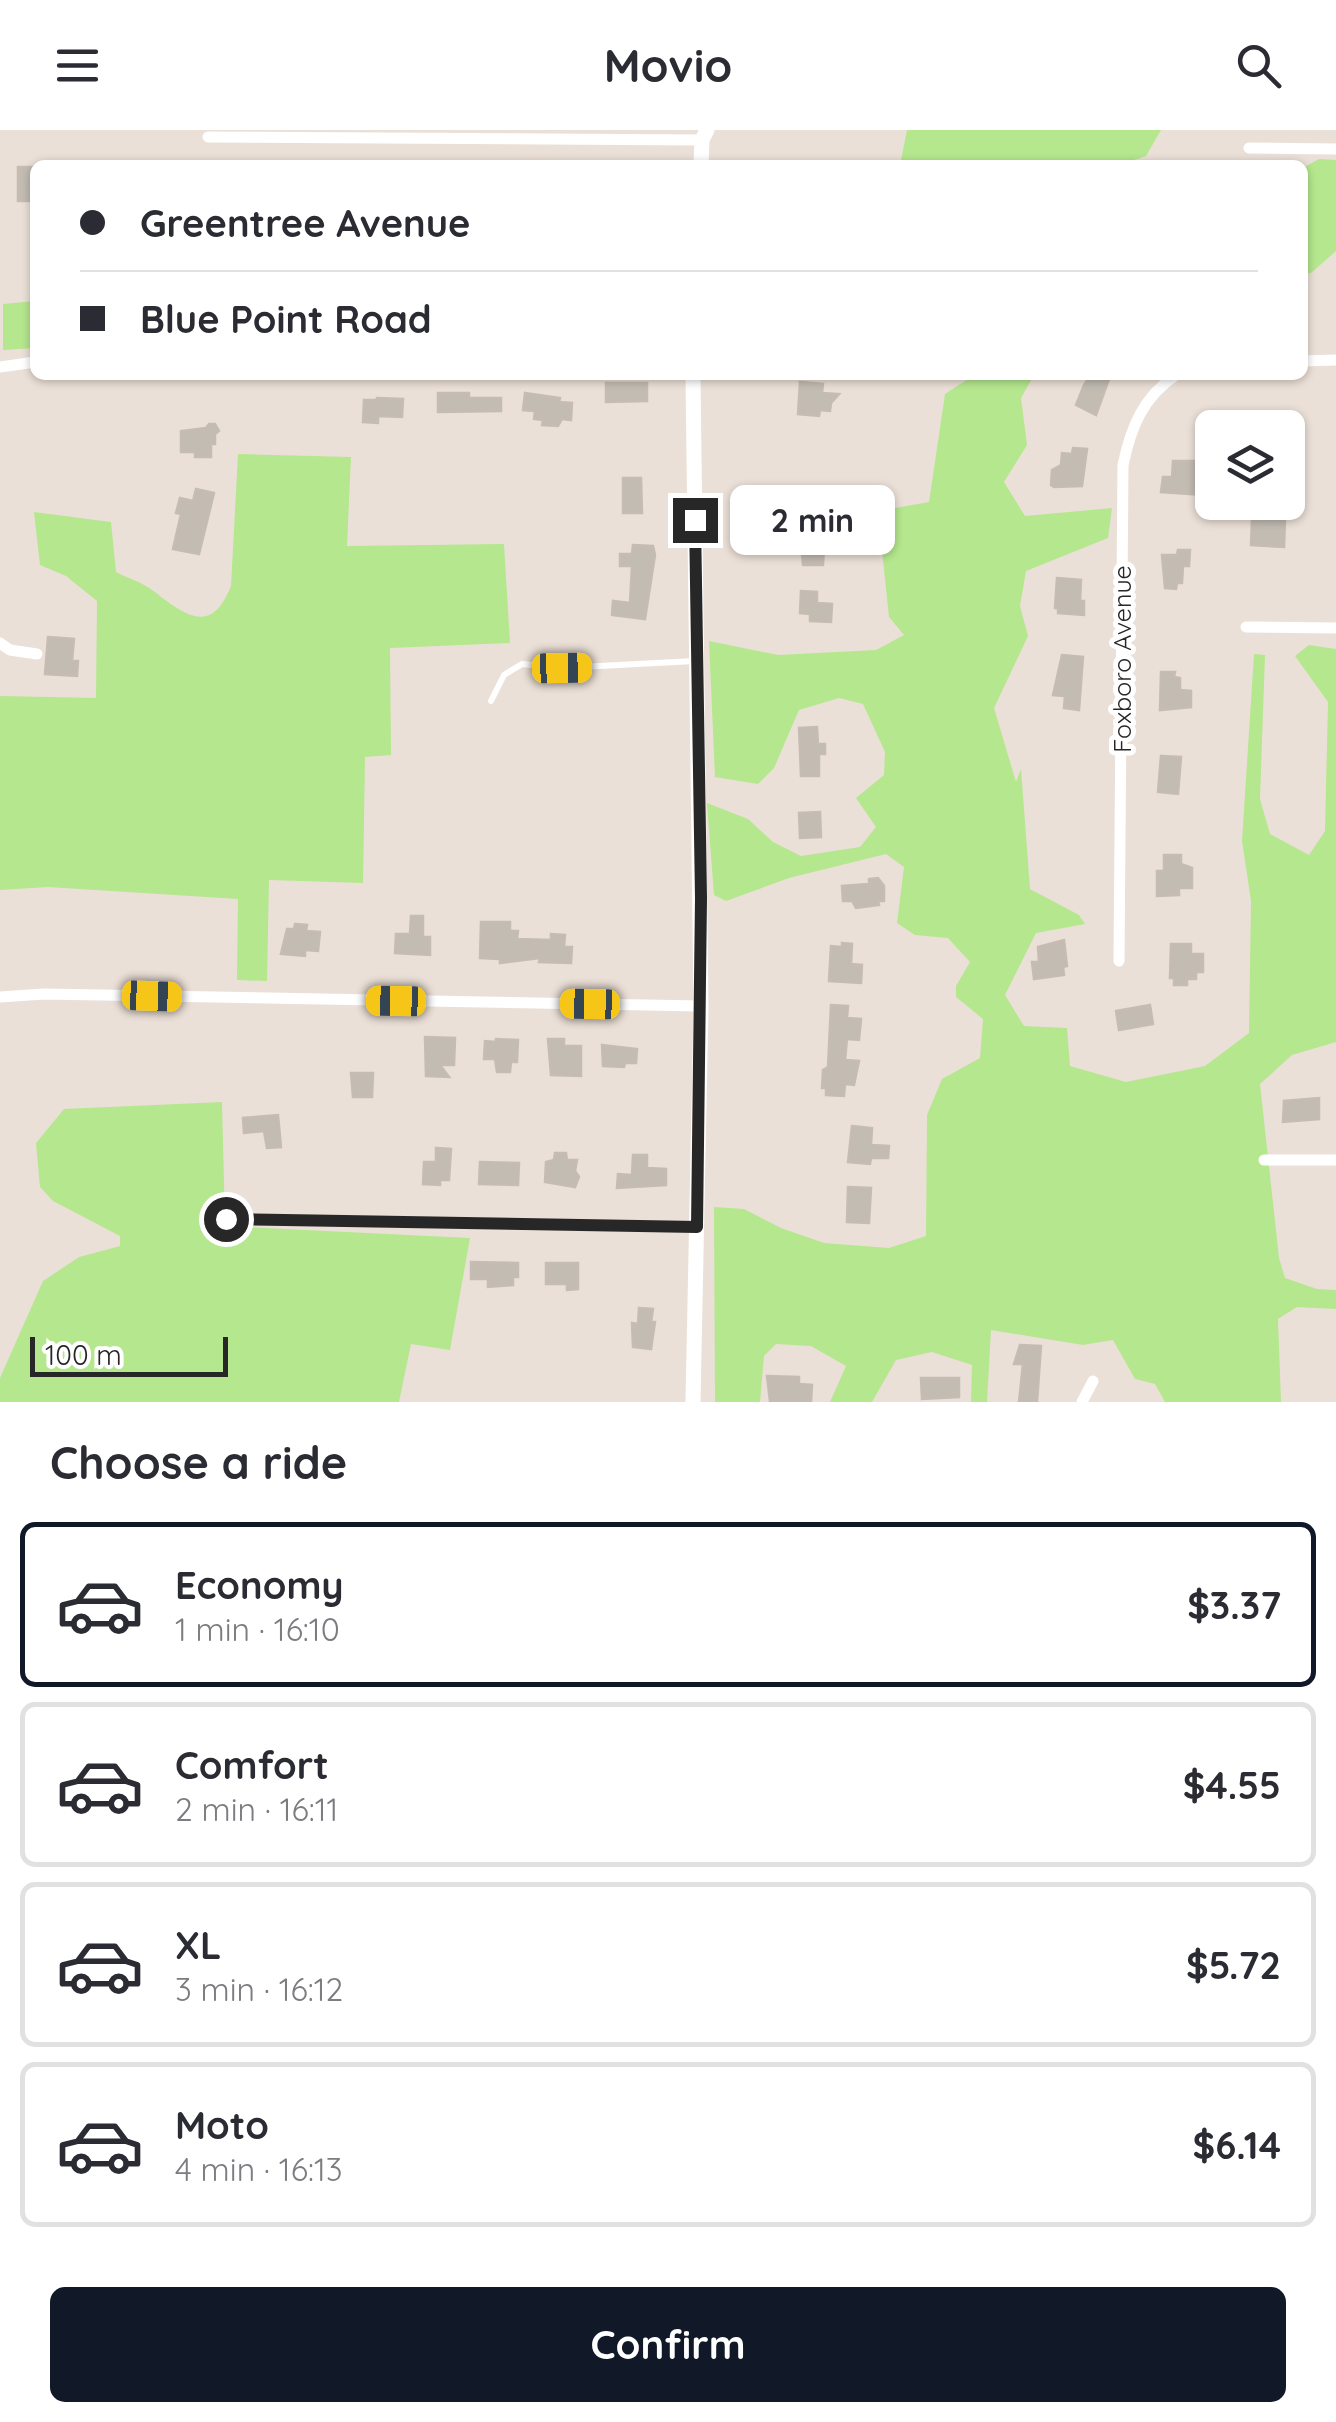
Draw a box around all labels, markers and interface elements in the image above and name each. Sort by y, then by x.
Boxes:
text: Movio [604,37,732,93]
icon: menu [50,38,105,93]
icon: search [1231,38,1286,93]
text: Greentree Avenue [140,199,470,247]
text: Blue Point Road [140,295,432,343]
map controls [1195,410,1305,520]
button: layers [1195,410,1305,520]
callout: 2 min [730,485,895,555]
route end [673,498,718,543]
text: 2 min [771,500,854,540]
street label: Foxboro Avenue [1106,565,1137,753]
car [532,652,592,684]
car [121,980,183,1012]
car [366,985,426,1017]
car [560,988,620,1020]
route start [204,1197,249,1242]
scale bar [30,1332,228,1376]
text: 100 m [45,1337,122,1372]
text: Choose a ride [50,1434,347,1490]
icon: car [55,1560,145,1650]
text: Economy [175,1561,344,1609]
text: $3.37 [1187,1581,1281,1629]
text: 1 min · 16:10 [175,1609,340,1649]
icon: car [55,1740,145,1830]
text: Comfort [175,1741,329,1789]
text: $4.55 [1183,1761,1281,1809]
text: 2 min · 16:11 [175,1789,338,1829]
icon: car [55,1920,145,2010]
text: XL [175,1921,221,1969]
text: $5.72 [1186,1941,1281,1989]
text: 3 min · 16:12 [175,1969,343,2009]
icon: car [55,2100,145,2190]
text: Moto [175,2101,269,2149]
text: $6.14 [1193,2121,1281,2169]
text: 4 min · 16:13 [175,2149,343,2189]
button: Confirm [50,2287,1286,2402]

